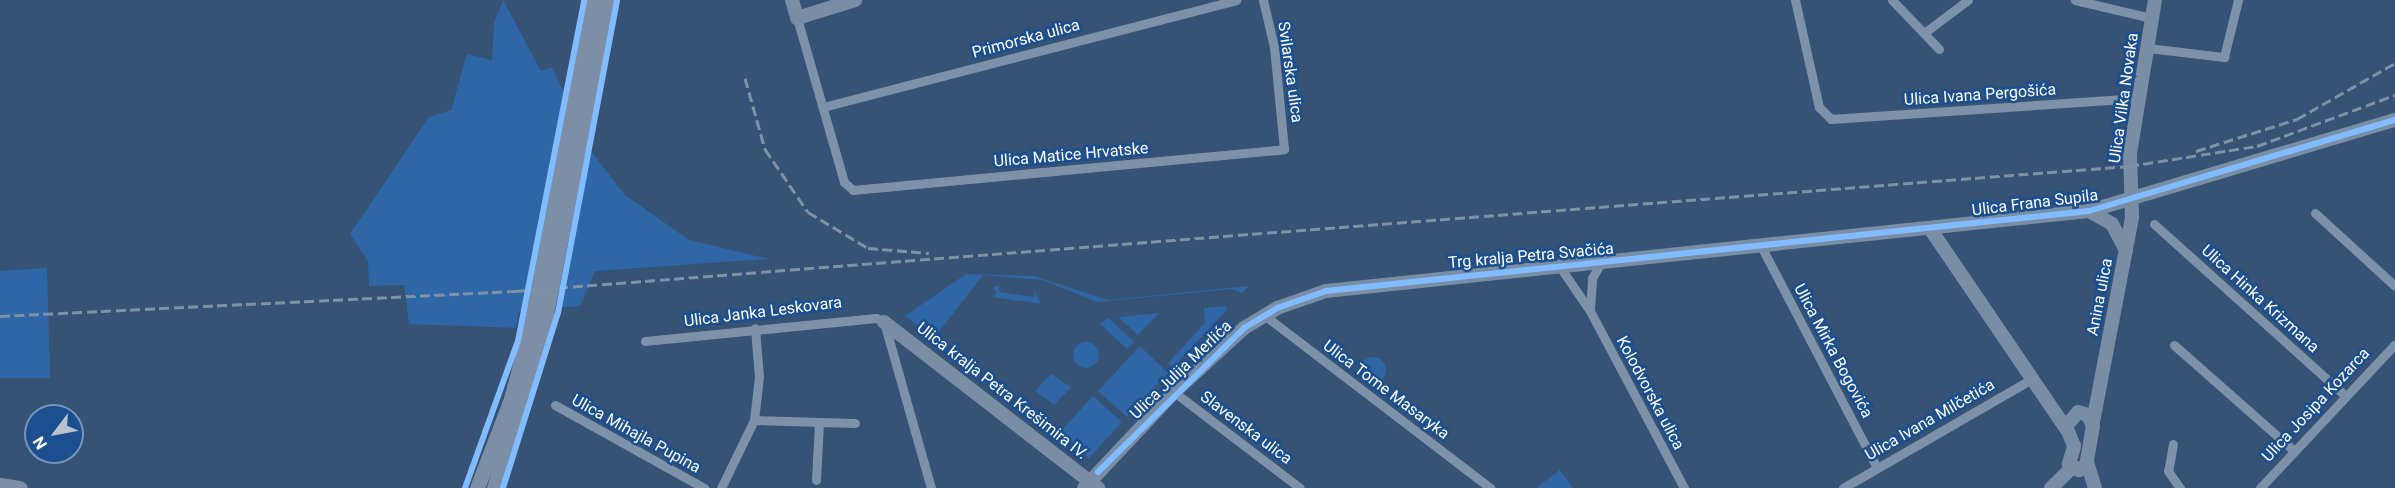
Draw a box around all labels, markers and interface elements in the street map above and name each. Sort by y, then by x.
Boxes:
street label: Primorska ulica [970,15,1082,63]
street label: Svilarska ulica [1273,20,1307,124]
street label: Ulica Vilka Novaka [2105,32,2143,164]
street label: Ulica Ivana Pergošića [1903,80,2057,110]
street label: Ulica Matice Hrvatske [993,139,1149,171]
street label: Ulica Frana Supila [1971,186,2099,220]
street label: Trg kralja Petra Svačića [1447,239,1615,273]
street label: Ulica Hinka Krizmana [2197,241,2323,357]
street label: Anina ulica [2083,257,2117,337]
street label: Ulica Mirka Bogovića [1790,281,1876,421]
street label: Ulica Janka Leskovara [683,293,843,331]
street label: Ulica Julija Merlića [1126,317,1236,423]
street label: Ulica kralja Petra Krešimira IV. [913,318,1091,464]
street label: Kolodvorska ulica [1612,333,1688,453]
street label: Ulica Tome Masaryka [1319,336,1453,444]
street label: Ulica Josipa Kozarca [2258,344,2374,466]
street label: Ulica Ivana Milčetića [1862,375,1998,465]
street label: Slavenska ulica [1196,387,1296,469]
street label: Ulica Mihajla Pupina [568,391,704,477]
north arrow [24,404,84,464]
text: N [29,433,51,453]

